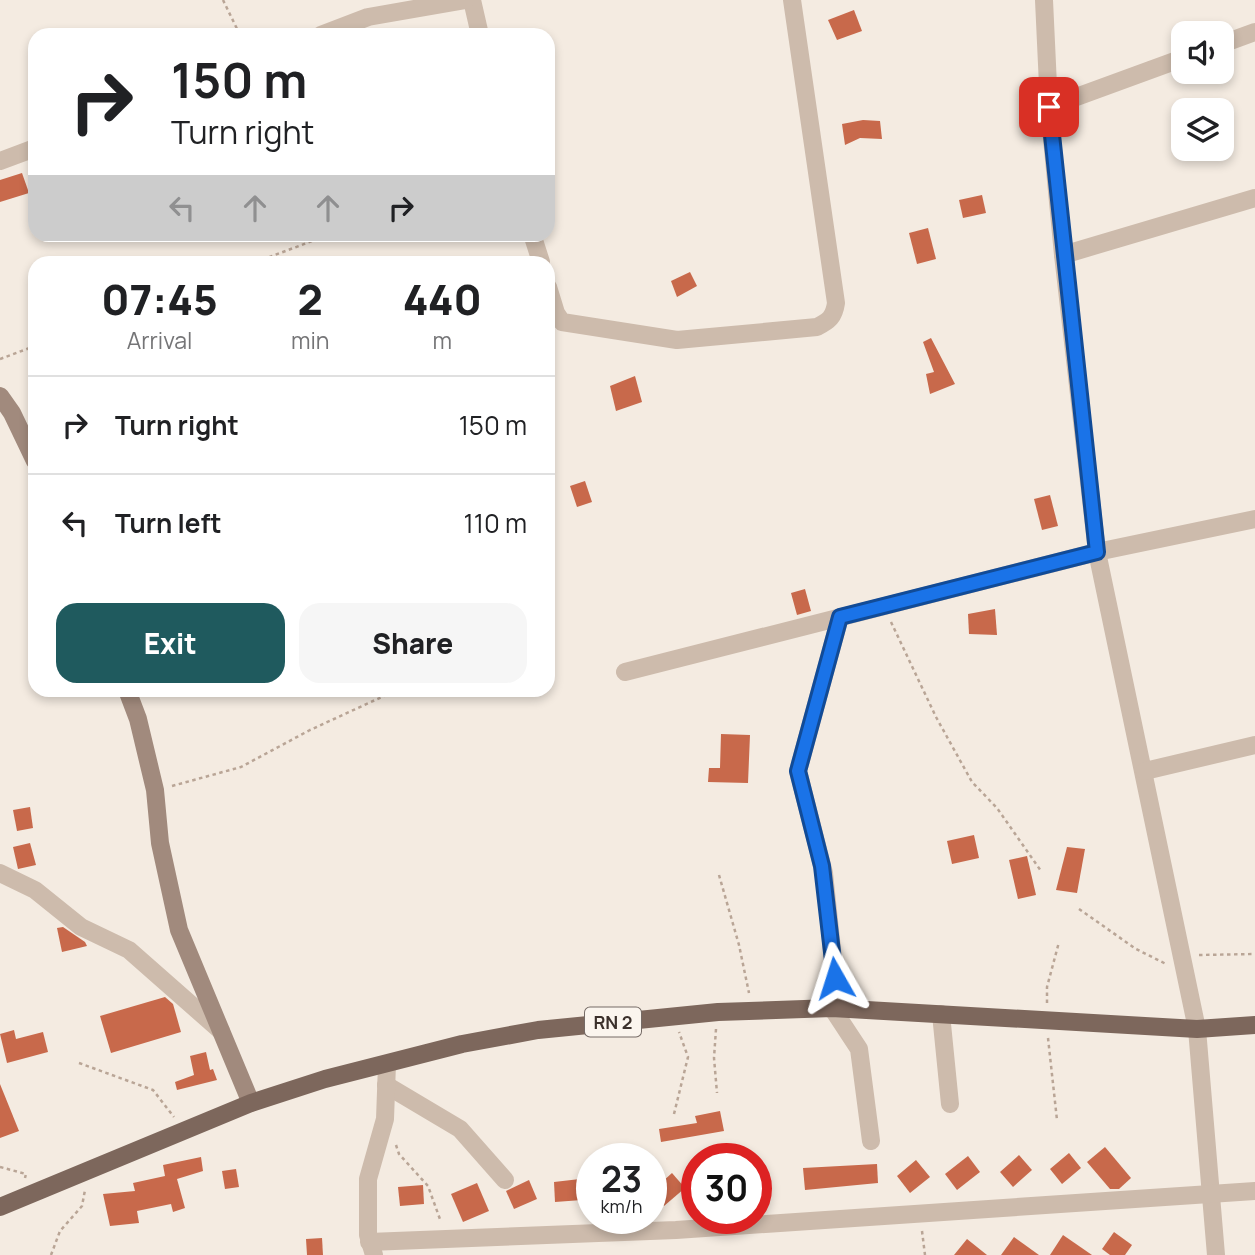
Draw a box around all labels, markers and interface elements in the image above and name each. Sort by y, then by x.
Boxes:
map controls [1171,21,1234,161]
button: sound [1171,21,1234,84]
text: 150 m [171,46,307,113]
icon: right [56,56,147,147]
pin [1019,77,1079,137]
icon: arrive [1030,88,1068,126]
button: layers [1171,98,1234,161]
text: Turn right [171,110,314,154]
icon: left [163,189,201,227]
icon: ahead [236,189,274,227]
icon: ahead [309,189,347,227]
icon: right [382,189,420,227]
text: 07:45 [101,270,218,328]
text: 2 [298,270,323,328]
text: 440 [403,270,482,328]
text: Arrival [127,324,192,356]
text: min [291,324,330,356]
text: m [433,324,452,356]
icon: right [56,406,94,444]
text: Turn right [115,407,239,443]
text: 150 m [459,407,527,443]
icon: left [56,504,94,542]
text: Turn left [115,505,222,541]
text: 110 m [464,505,527,541]
button: Exit [56,603,285,683]
button: Share [299,603,527,683]
position arrow [798,941,872,1015]
road number: RN 2 [585,1007,641,1036]
speed limit sign: 30 [681,1143,772,1234]
text: 23 [601,1155,642,1203]
text: km/h [601,1194,642,1218]

